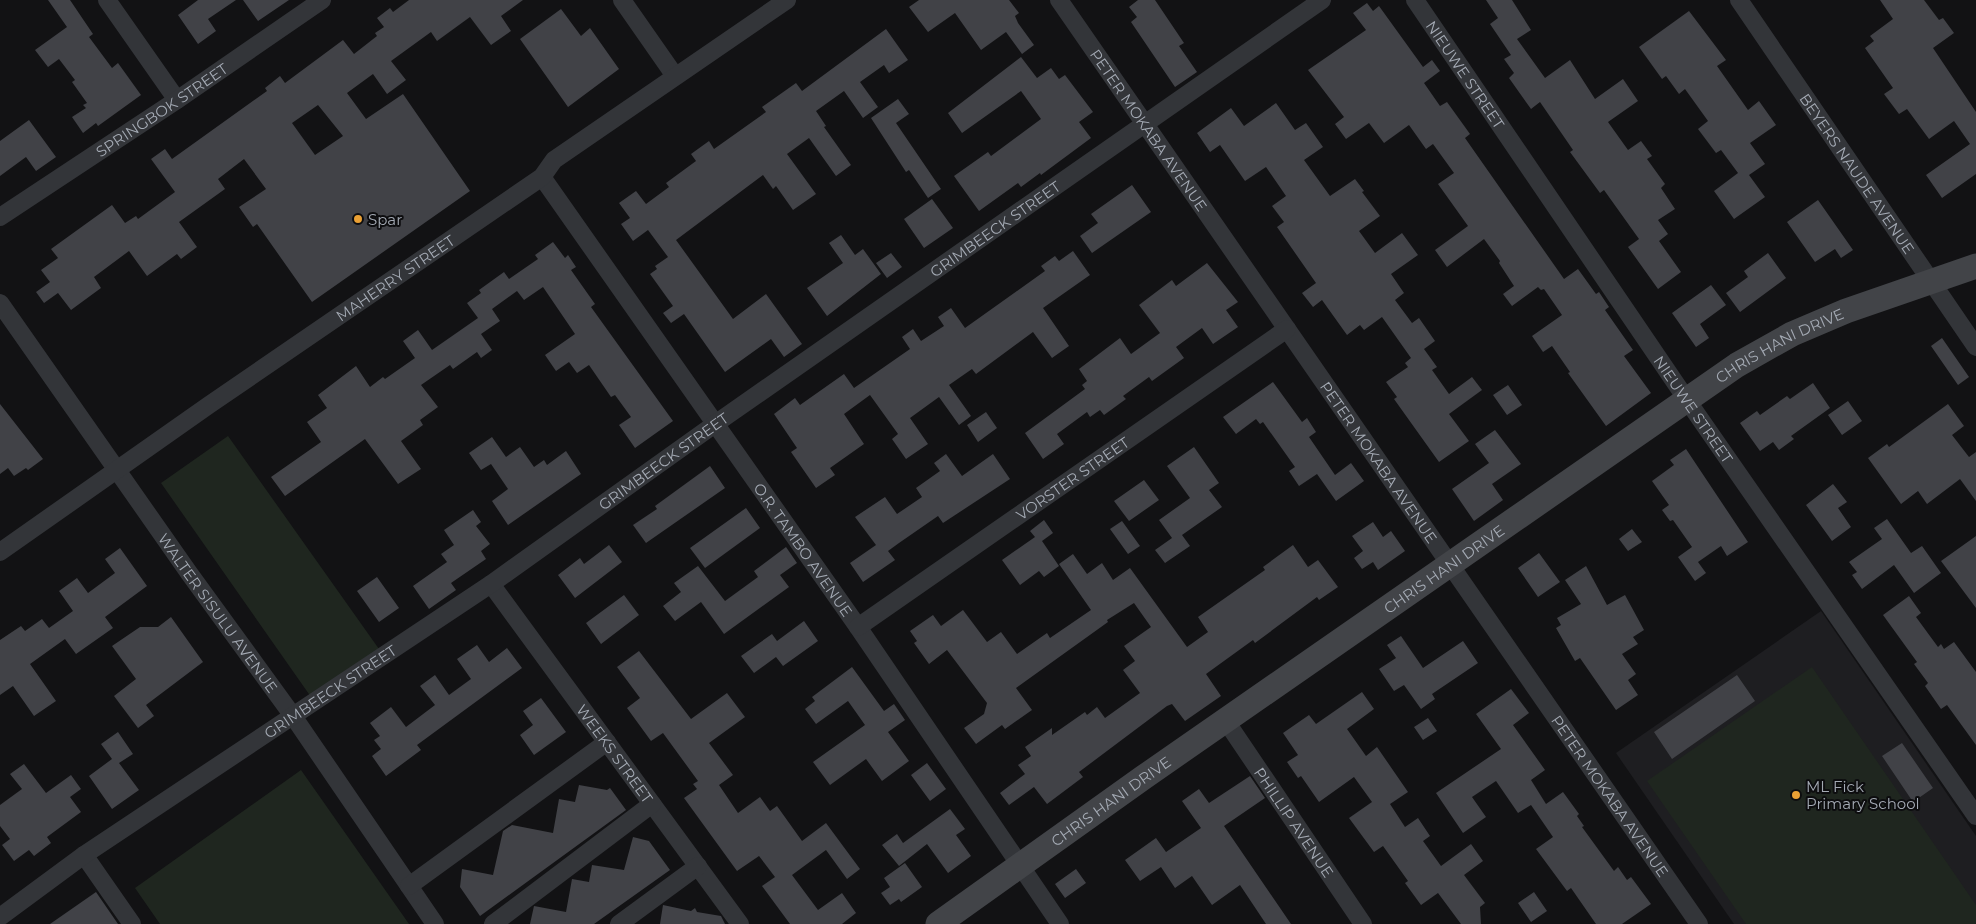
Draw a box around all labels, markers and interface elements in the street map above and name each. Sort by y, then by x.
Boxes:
street label: NIEUWE STREET [1422,17,1509,132]
street label: PETER MOKABA AVENUE [1086,45,1212,215]
street label: SPRINGBOK STREET [92,58,231,161]
street label: BEYERS NAUDE AVENUE [1796,89,1919,257]
street label: GRIMBEECK STREET [926,176,1064,281]
place label: Spar [368,210,402,229]
marker: Spar [352,213,364,225]
street label: MAHERRY STREET [332,230,458,325]
street label: CHRIS HANI DRIVE [1711,304,1846,387]
street label: NIEUWE STREET [1650,352,1738,467]
street label: PETER MOKABA AVENUE [1316,377,1442,547]
street label: GRIMBEECK STREET [595,408,732,514]
street label: VORSTER STREET [1012,432,1133,524]
street label: O.R. TAMBO AVENUE [750,479,857,620]
street label: CHRIS HANI DRIVE [1380,520,1508,617]
street label: WALTER SISULU AVENUE [154,529,282,696]
street label: GRIMBEECK STREET [260,640,400,742]
street label: WEEKS STREET [573,700,658,807]
street label: PETER MOKABA AVENUE [1548,711,1673,880]
street label: CHRIS HANI DRIVE [1047,752,1174,850]
street label: PHILLIP AVENUE [1250,763,1338,881]
place label: ML Fick Primary School [1806,777,1920,813]
marker: ML Fick Primary School [1790,789,1802,801]

